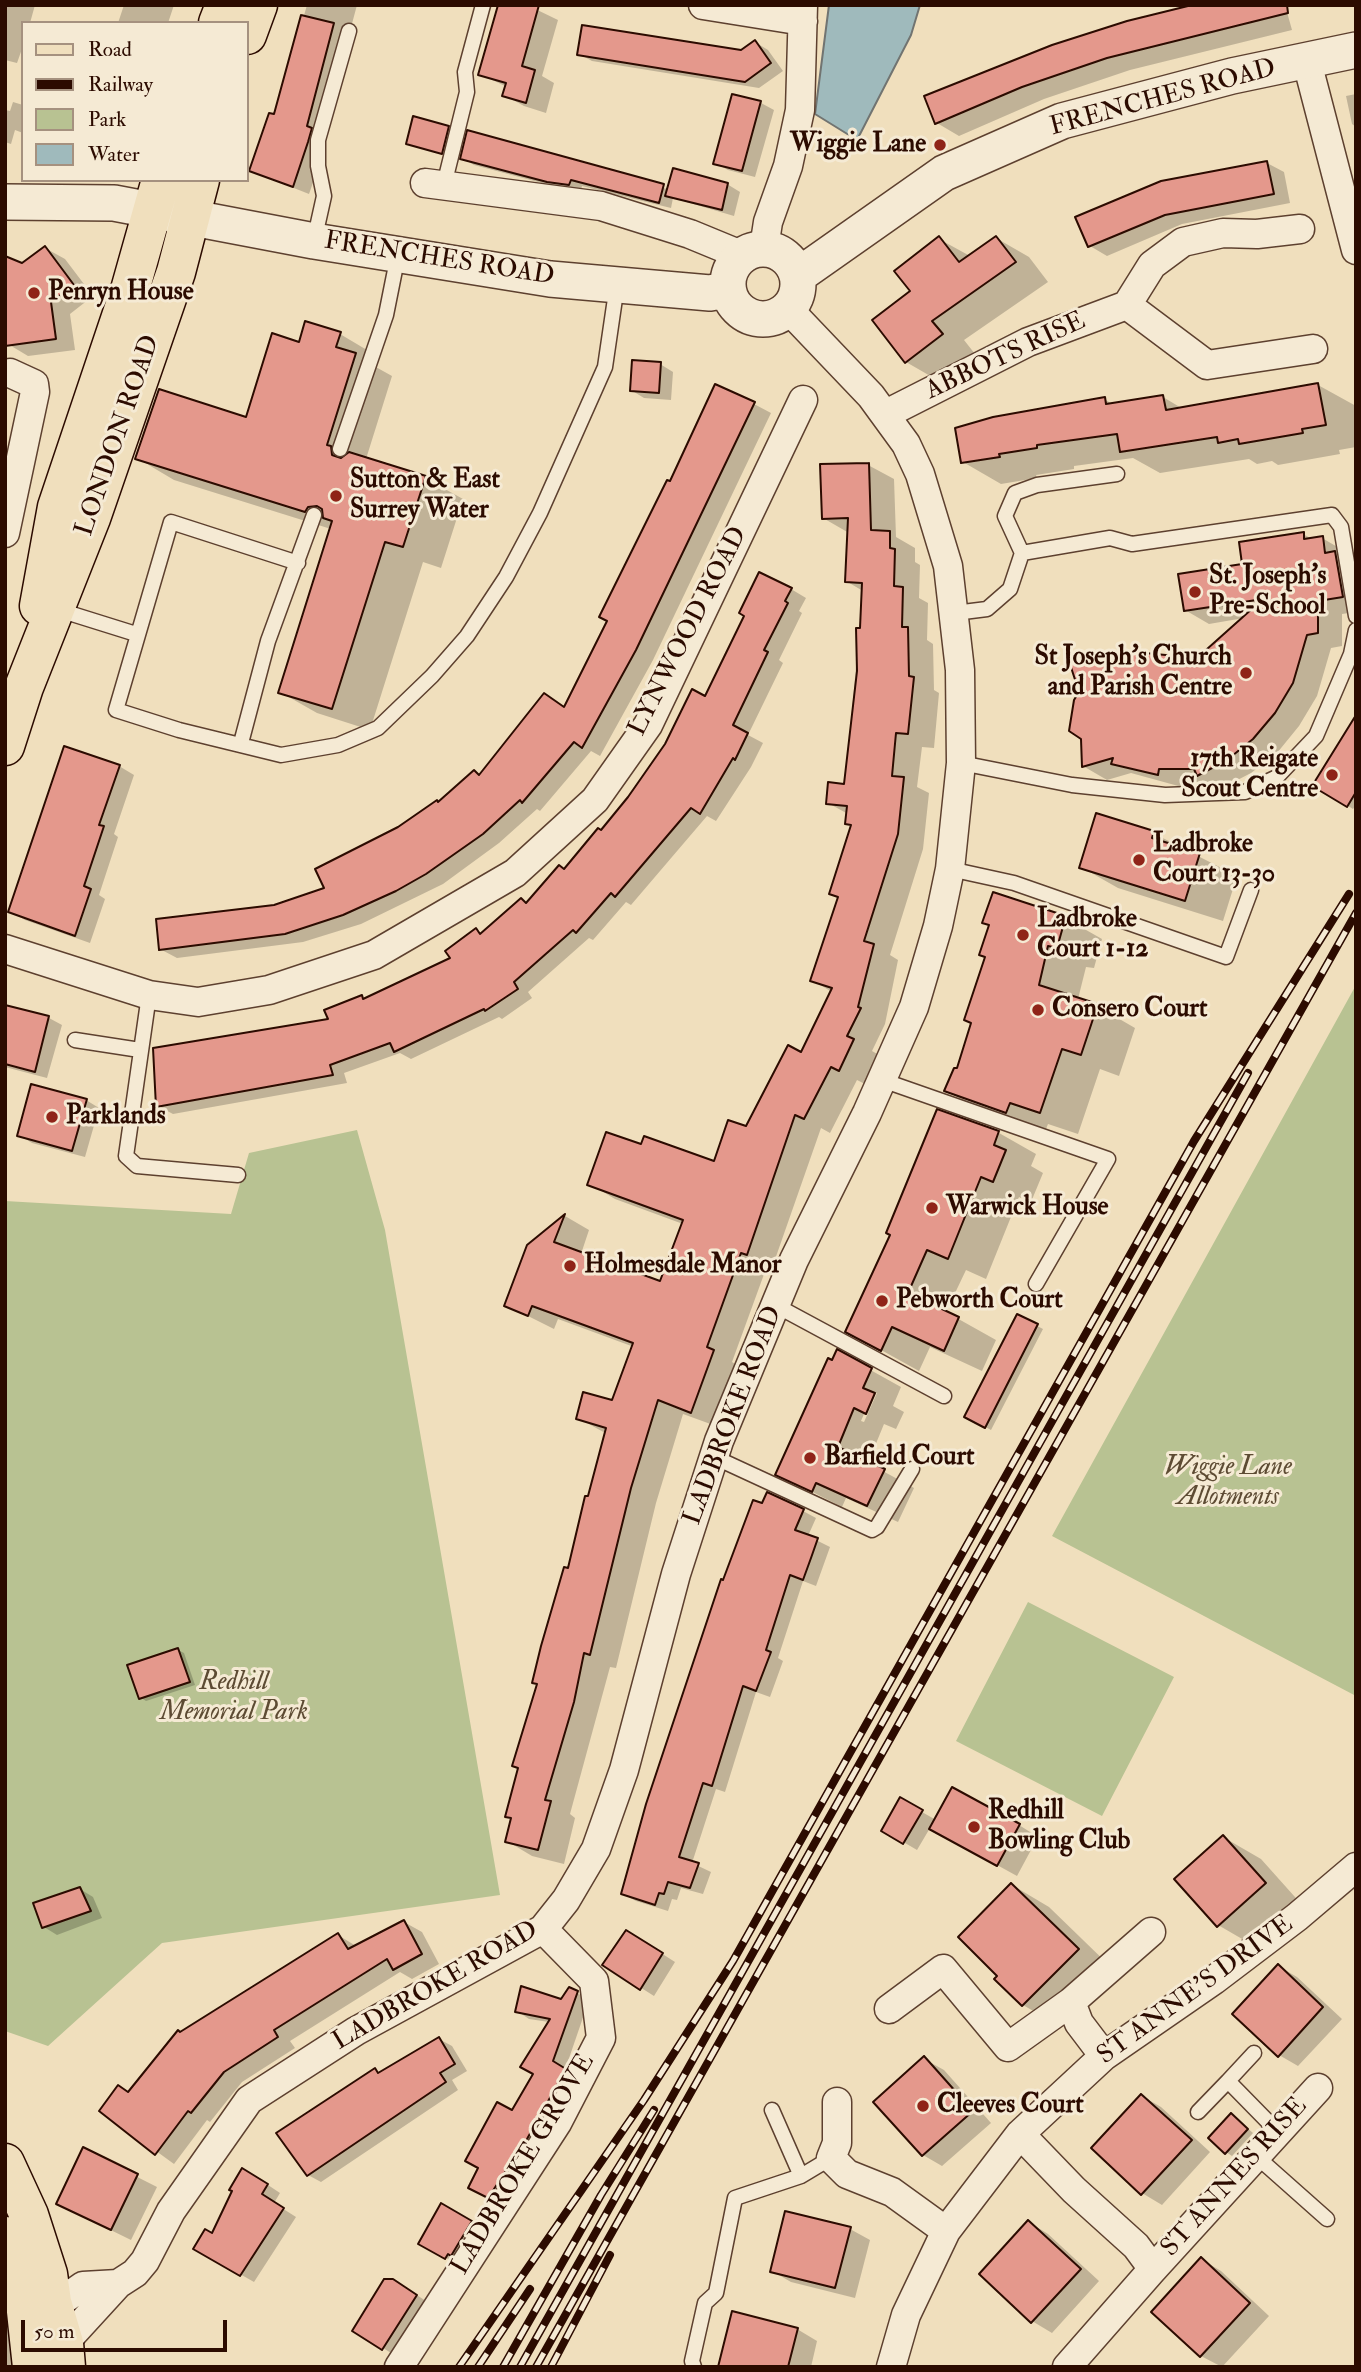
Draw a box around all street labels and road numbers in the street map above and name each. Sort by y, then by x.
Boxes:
street label: FRENCHES ROAD [1047,54,1279,144]
street label: FRENCHES ROAD [322,226,556,294]
street label: ABBOTS RISE [921,306,1091,408]
street label: LONDON ROAD [70,332,168,540]
street label: LYNWOOD ROAD [623,522,755,742]
street label: LADBROKE ROAD [678,1302,790,1530]
street label: ST ANNE'S DRIVE [1092,1910,1300,2072]
street label: LADBROKE ROAD [328,1916,544,2058]
street label: LADBROKE GROVE [446,2049,602,2281]
street label: ST ANNES RISE [1155,2092,1315,2264]

